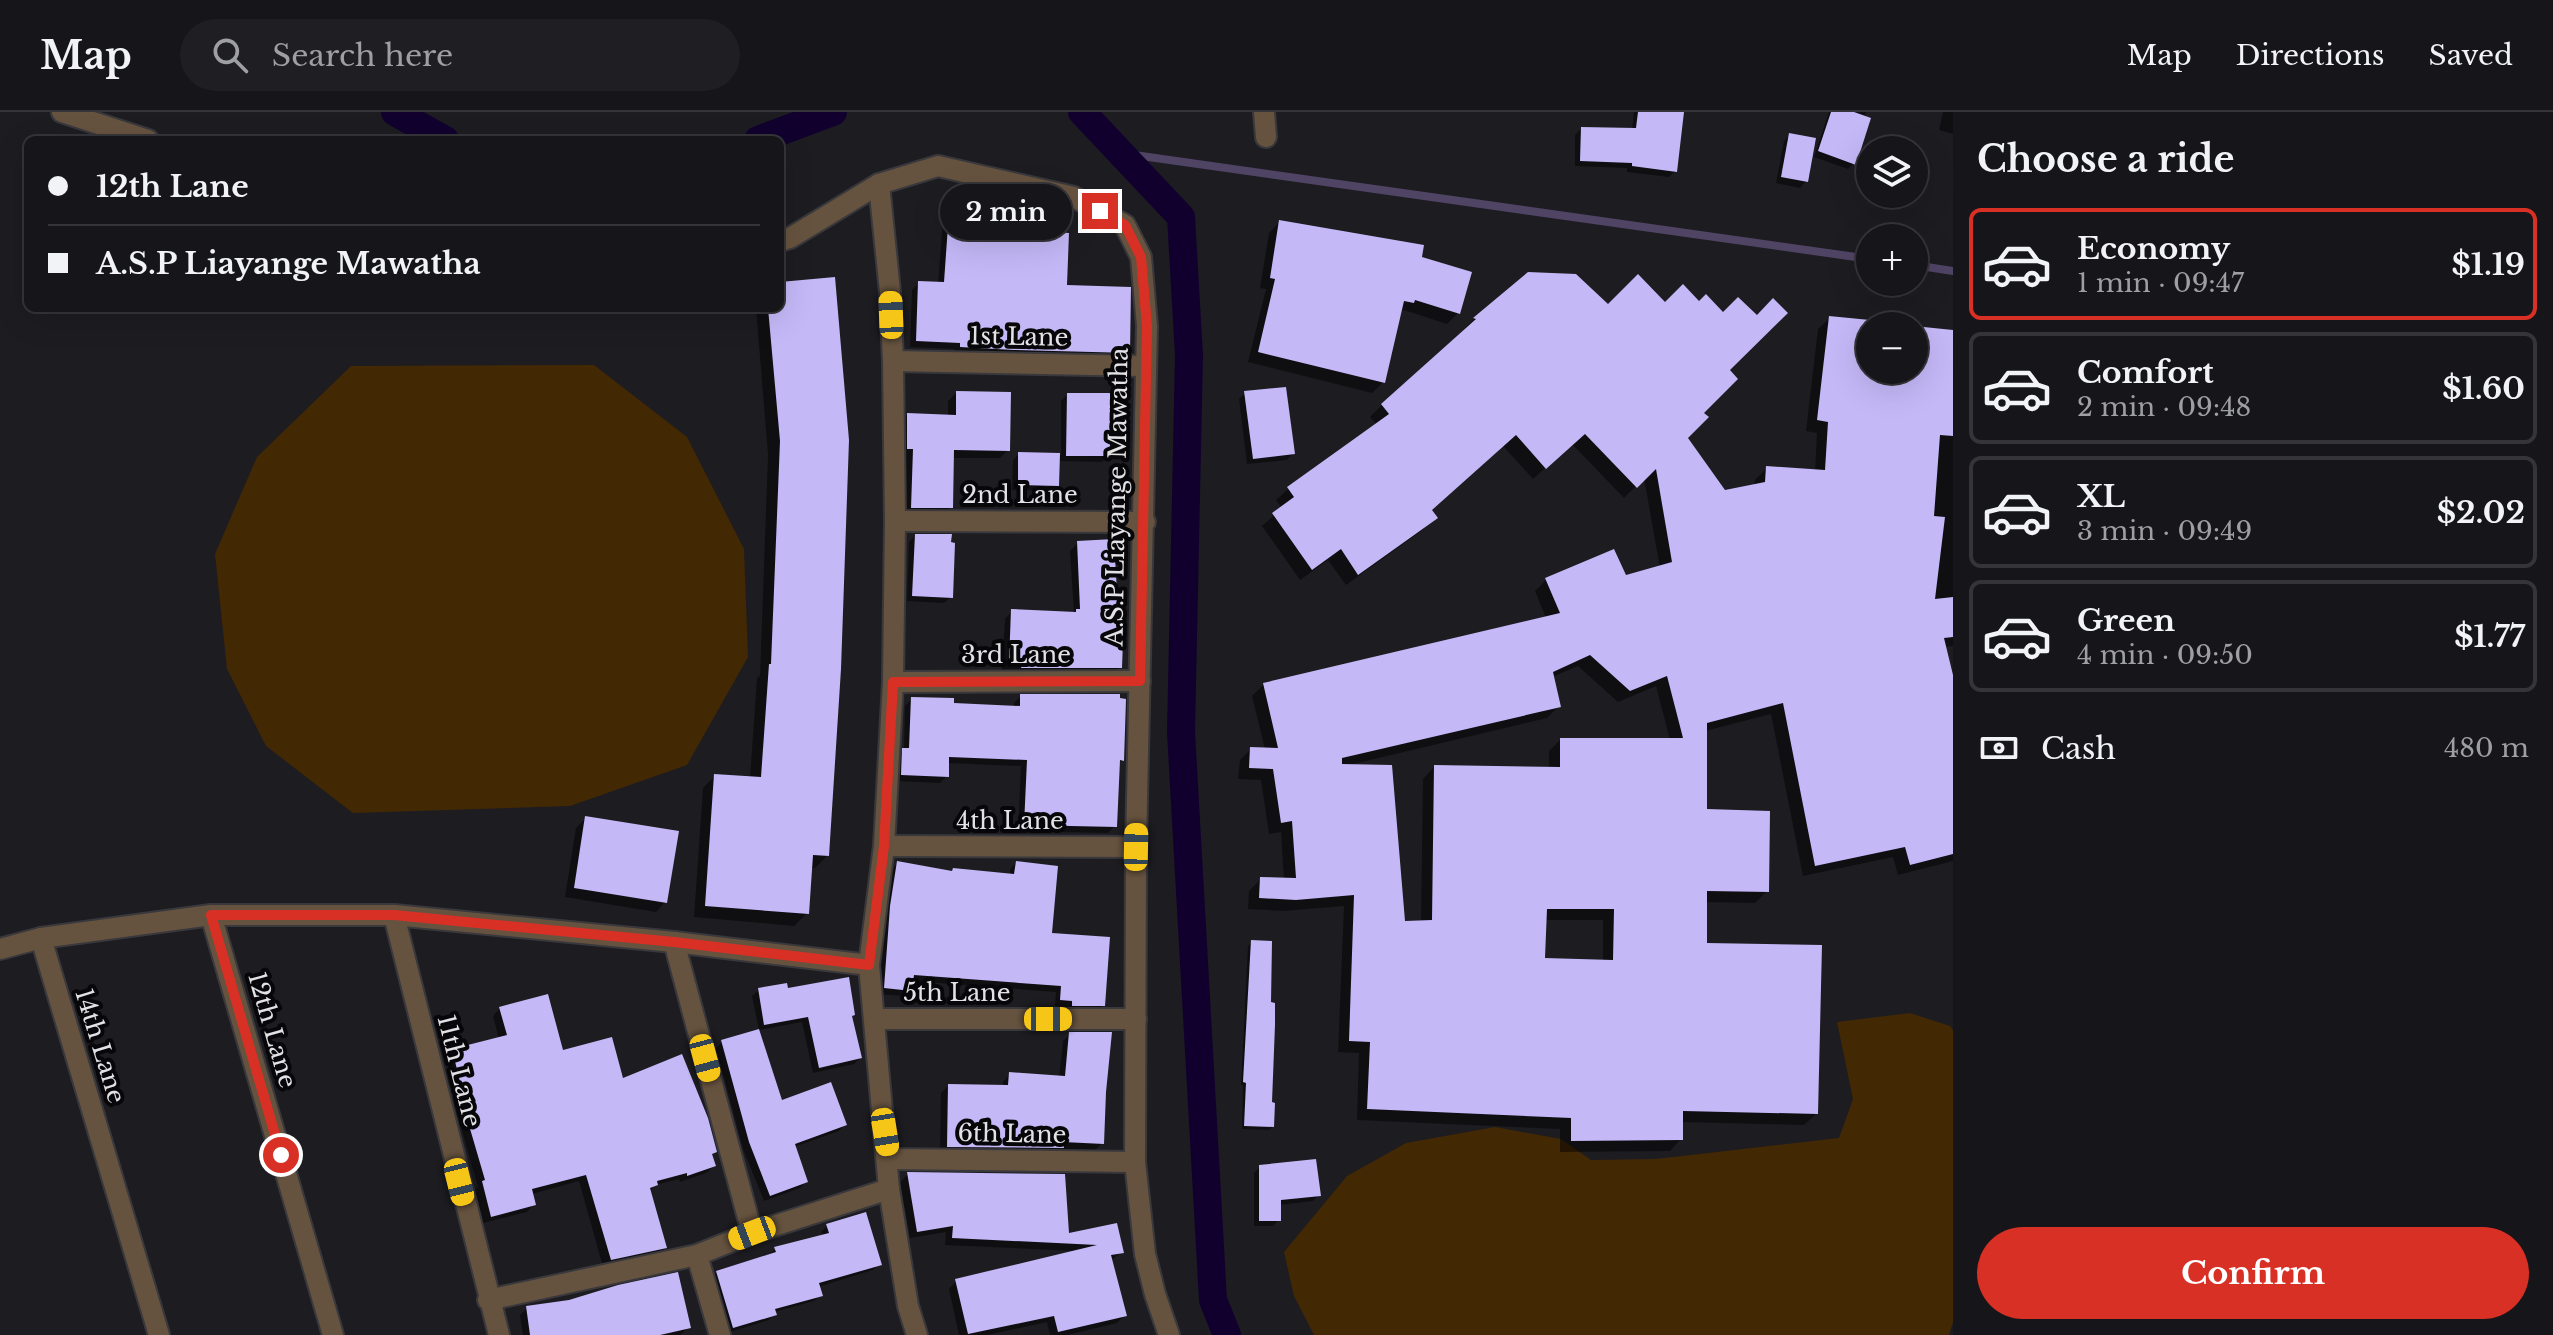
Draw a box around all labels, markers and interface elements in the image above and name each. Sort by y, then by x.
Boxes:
search box [180,19,740,91]
text: Map [40,32,132,79]
icon: search [208,33,252,77]
text: Search here [272,37,453,74]
text: Map [2127,38,2192,73]
text: Directions [2236,38,2385,73]
text: Saved [2429,38,2513,73]
map controls [1856,136,1928,384]
button: layers [1856,136,1928,208]
text: Choose a ride [1977,137,2234,182]
text: 12th Lane [96,168,249,205]
callout: 2 min [940,183,1072,239]
route end [1082,193,1118,229]
text: 2 min [966,196,1046,228]
button: + [1856,224,1928,296]
icon: car [1981,228,2053,300]
text: Economy [2077,230,2230,267]
text: A.S.P Liayange Mawatha [96,245,481,282]
text: $1.19 [2452,246,2525,283]
text: 1 min · 09:47 [2077,267,2244,299]
car [878,291,904,339]
button: − [1856,312,1928,384]
street label: 1st Lane [969,321,1069,352]
street label: A.S.P Liayange Mawatha [1099,347,1134,648]
icon: car [1981,352,2053,424]
text: Comfort [2077,354,2214,391]
text: $1.60 [2442,370,2525,407]
text: 2 min · 09:48 [2077,391,2251,423]
icon: car [1981,476,2053,548]
text: XL [2077,478,2125,515]
street label: 2nd Lane [962,480,1078,509]
text: $2.02 [2437,494,2525,531]
text: 3 min · 09:49 [2077,515,2252,547]
icon: car [1981,600,2053,672]
text: Green [2077,602,2175,639]
text: $1.77 [2454,618,2525,655]
text: 4 min · 09:50 [2077,639,2253,671]
street label: 3rd Lane [961,640,1071,669]
icon: cash [1977,726,2021,770]
text: Cash [2041,730,2116,767]
text: 480 m [2444,732,2529,764]
street label: 4th Lane [956,806,1064,835]
car [1124,823,1148,871]
street label: 12th Lane [242,969,303,1091]
street label: 5th Lane [903,978,1011,1007]
street label: 14th Lane [69,985,132,1107]
car [1024,1007,1072,1031]
street label: 11th Lane [432,1012,487,1130]
car [687,1032,723,1084]
car [869,1106,901,1158]
street label: 6th Lane [957,1118,1067,1149]
route start [263,1137,299,1173]
car [442,1156,476,1208]
car [725,1213,779,1253]
button: Confirm [1977,1227,2529,1319]

